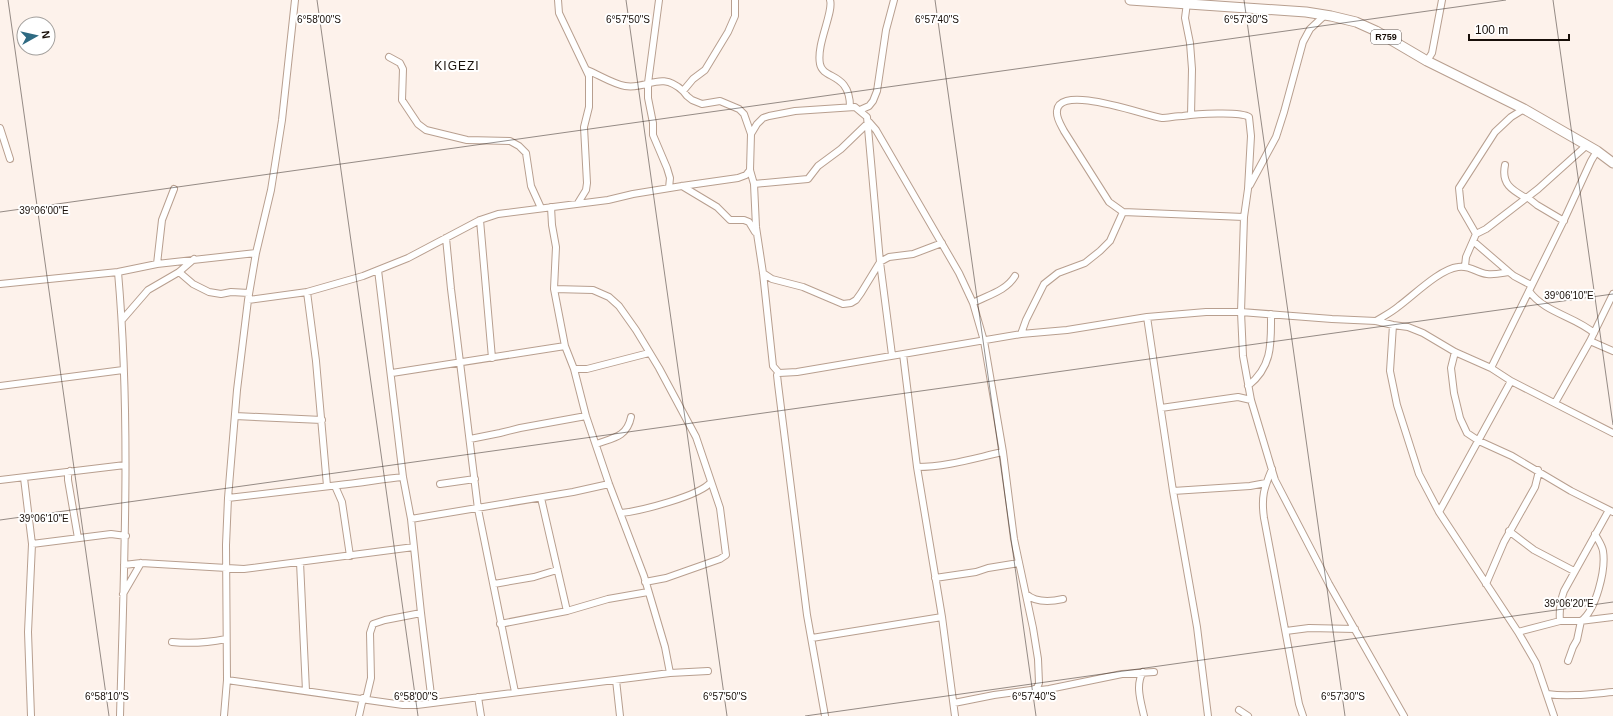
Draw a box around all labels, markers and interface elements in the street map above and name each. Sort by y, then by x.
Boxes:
text: 6°58'00"S [297,14,341,25]
text: 6°57'50"S [606,14,650,25]
text: 6°57'40"S [915,14,959,25]
text: 6°57'30"S [1224,14,1268,25]
north arrow [16,16,56,56]
scale bar [1469,16,1569,42]
text: 100 m [1475,23,1508,37]
text: N [39,30,52,39]
road number: R759 [1371,30,1401,44]
district label: KIGEZI [434,59,480,73]
text: 39°06'00"E [19,205,69,216]
text: 39°06'10"E [1544,290,1594,301]
text: 39°06'10"E [19,513,69,524]
text: 39°06'20"E [1544,598,1594,609]
text: 6°58'10"S [85,691,129,702]
text: 6°58'00"S [394,691,438,702]
text: 6°57'50"S [703,691,747,702]
text: 6°57'40"S [1012,691,1056,702]
text: 6°57'30"S [1321,691,1365,702]

